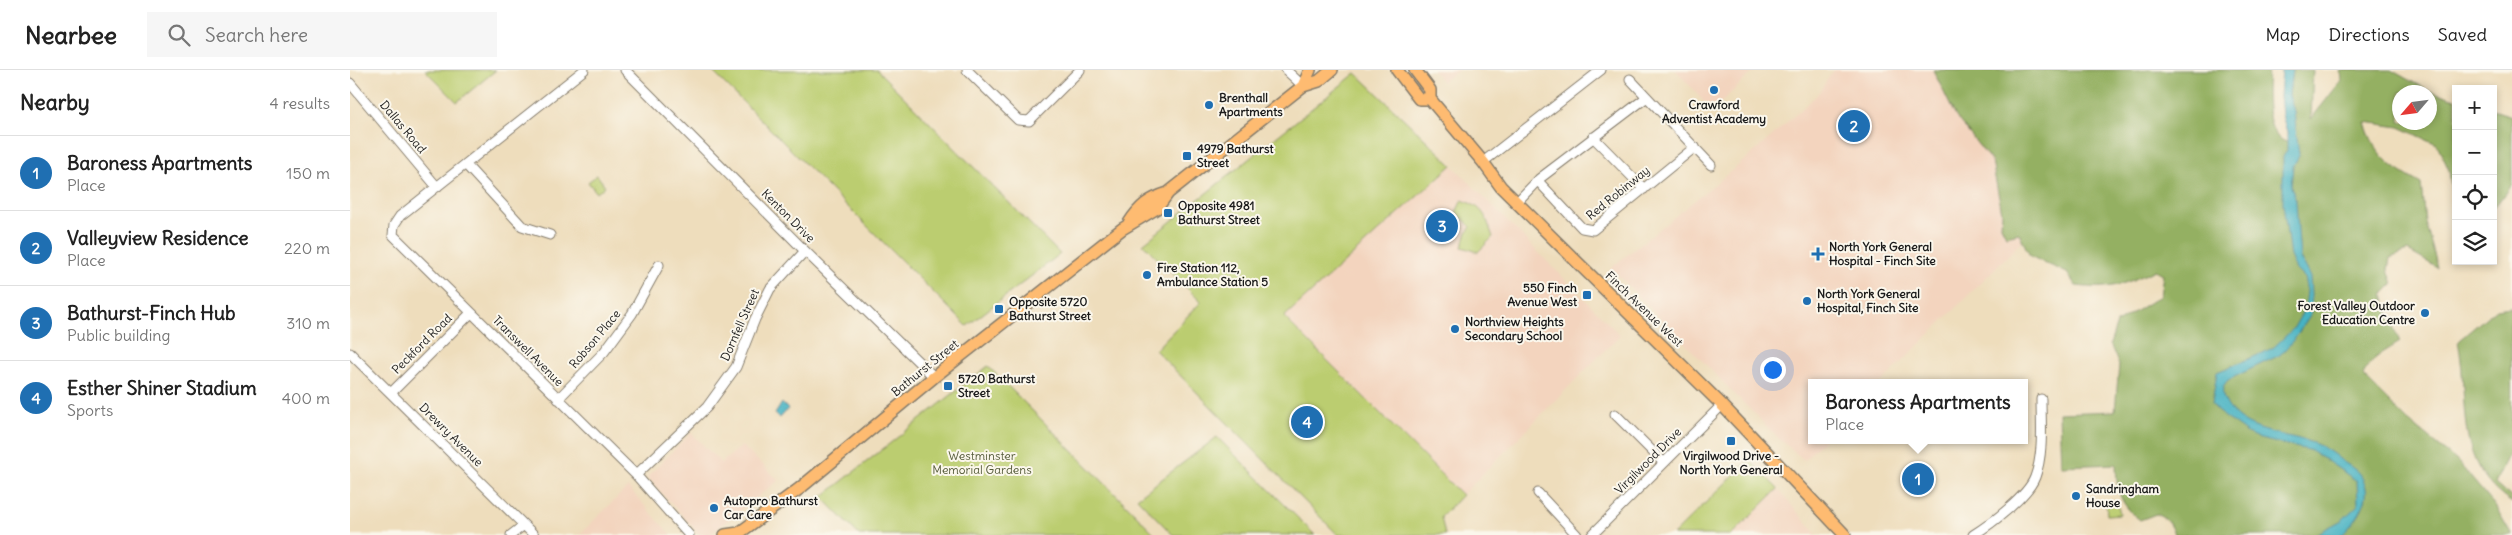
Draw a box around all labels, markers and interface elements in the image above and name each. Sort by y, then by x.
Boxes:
search box [147,12,497,57]
text: Nearbee [25,20,117,50]
icon: search [165,21,193,49]
text: Search here [205,23,308,47]
text: Map [2265,23,2300,46]
text: Directions [2328,23,2410,46]
text: Saved [2438,23,2487,46]
marker: Crawford Adventist Academy [1708,84,1720,96]
north arrow [2392,85,2437,130]
map controls [2452,85,2497,265]
button: + [2452,85,2497,130]
text: Nearby [20,89,90,116]
place label: Brenthall Apartments [1219,90,1283,120]
text: 4 results [269,93,330,113]
street label: Dallas Road [377,97,430,156]
place label: Crawford Adventist Academy [1662,97,1766,127]
marker: Brenthall Apartments [1203,99,1215,111]
pin: 2 [1838,107,1870,145]
button: − [2452,130,2497,175]
place label: 4979 Bathurst Street [1197,141,1274,170]
marker: 4979 Bathurst Street [1181,150,1193,162]
text: Baroness Apartments [67,151,252,175]
street label: Red Robinway [1583,162,1652,223]
text: 1 [33,163,39,183]
text: 150 m [286,163,330,183]
text: Place [67,175,106,195]
button: locate [2452,175,2497,220]
street label: Kenton Drive [759,186,818,245]
place label: Opposite 4981 Bathurst Street [1178,198,1261,227]
marker: Opposite 4981 Bathurst Street [1162,207,1174,219]
pin: 3 [1426,207,1458,245]
button: layers [2452,220,2497,265]
text: Valleyview Residence [67,226,248,250]
text: 2 [32,238,40,258]
text: 220 m [284,238,330,258]
place label: North York General Hospital - Finch Site [1829,239,1936,269]
marker: North York General Hospital - Finch Site [1811,247,1825,261]
text: Place [67,250,106,270]
place label: Fire Station 112, Ambulance Station 5 [1157,260,1268,289]
street label: Finch Avenue West [1603,268,1686,349]
marker: Fire Station 112, Ambulance Station 5 [1141,269,1153,281]
place label: 550 Finch Avenue West [1507,280,1578,309]
street label: Dornfell Street [717,286,762,363]
place label: North York General Hospital, Finch Site [1817,286,1920,316]
marker: 550 Finch Avenue West [1581,289,1593,301]
place label: Opposite 5720 Bathurst Street [1009,294,1092,323]
marker: North York General Hospital, Finch Site [1801,295,1813,307]
place label: Forest Valley Outdoor Education Centre [2297,298,2416,327]
text: Bathurst-Finch Hub [67,301,236,325]
marker: Opposite 5720 Bathurst Street [993,303,1005,315]
street label: Robson Place [566,306,623,371]
marker: Forest Valley Outdoor Education Centre [2419,307,2431,319]
street label: Peckford Road [388,310,455,377]
street label: Transwell Avenue [490,312,567,389]
text: 3 [31,313,41,333]
text: 310 m [286,313,330,333]
place label: Northview Heights Secondary School [1465,314,1564,344]
marker: Northview Heights Secondary School [1449,323,1461,335]
text: Public building [67,325,170,345]
street label: Bathurst Street [888,336,961,399]
your location [1760,357,1786,383]
place label: 5720 Bathurst Street [958,371,1036,400]
text: Esther Shiner Stadium [67,376,257,400]
popup [1808,379,2028,444]
marker: 5720 Bathurst Street [942,380,954,392]
text: 4 [31,388,41,408]
text: 400 m [282,388,330,408]
text: Baroness Apartments [1825,390,2011,414]
text: Sports [67,400,113,420]
street label: Drewry Avenue [416,400,486,470]
pin: 4 [1291,403,1323,441]
text: Place [1825,414,1864,434]
street label: Virgilwood Drive [1611,424,1684,497]
marker: Virgilwood Drive - North York General [1725,435,1737,447]
park label: Westminster Memorial Gardens [932,448,1032,477]
place label: Virgilwood Drive - North York General [1680,448,1783,477]
pin: 1 [1902,460,1934,498]
place label: Sandringham House [2086,481,2160,510]
marker: Sandringham House [2070,490,2082,502]
place label: Autopro Bathurst Car Care [724,493,819,522]
marker: Autopro Bathurst Car Care [708,502,720,514]

